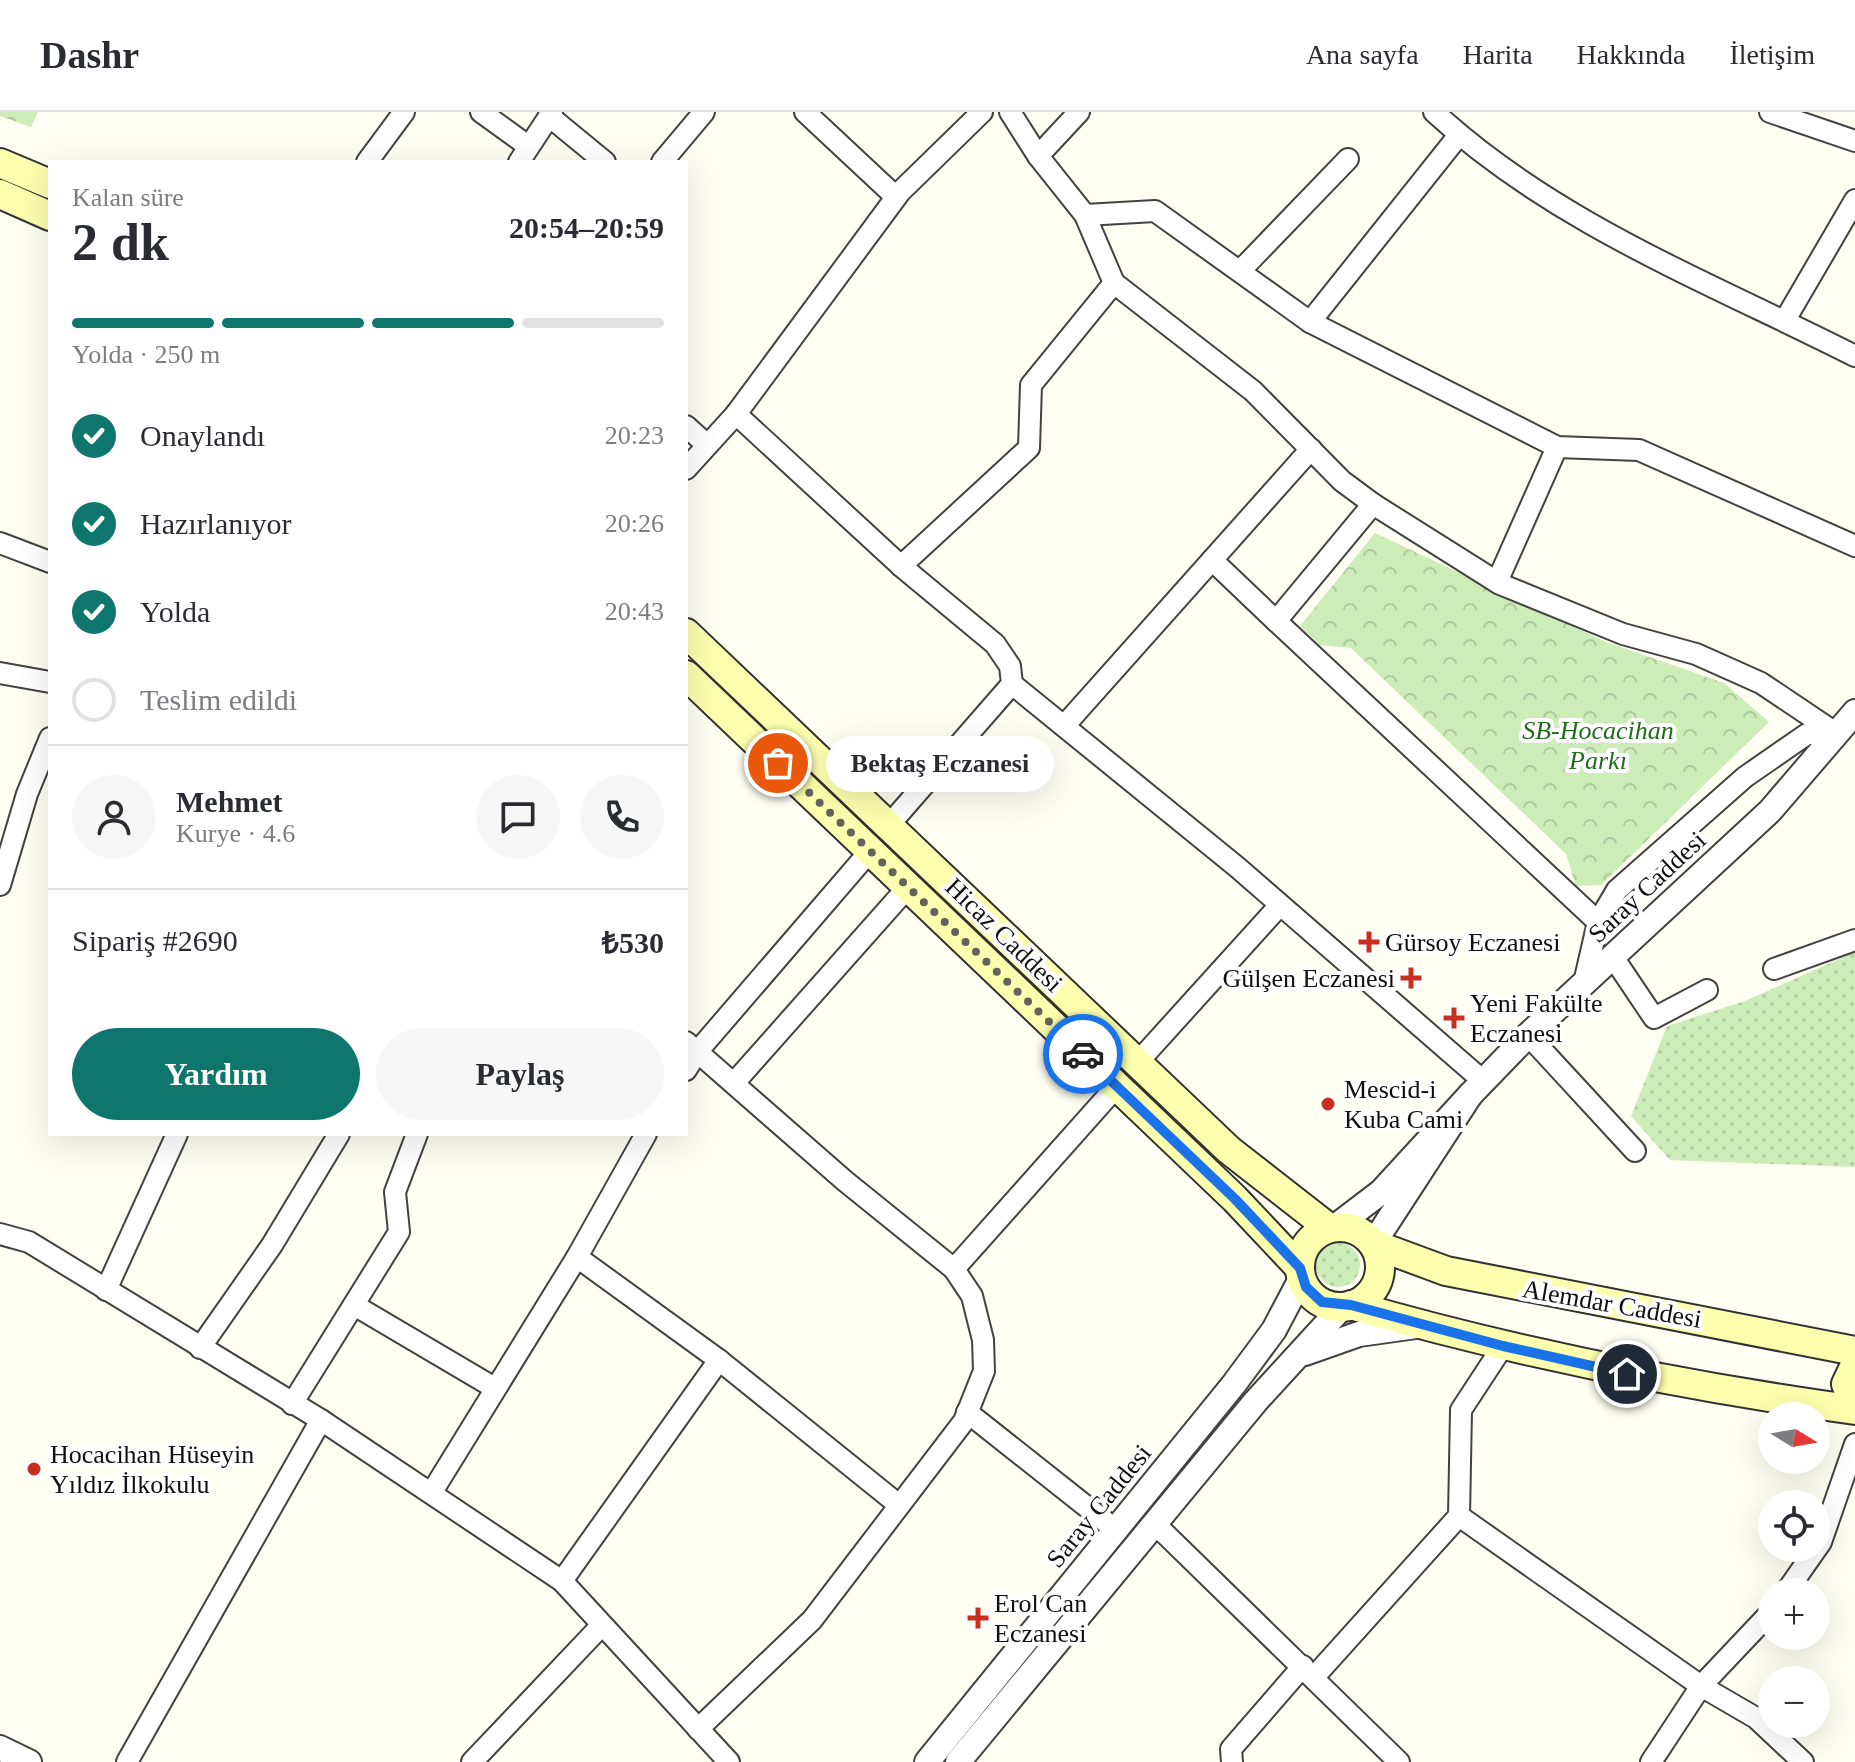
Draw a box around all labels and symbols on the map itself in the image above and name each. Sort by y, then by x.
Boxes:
park label: SB-Hocacihan Parkı [1522,716,1674,775]
pin [744,729,812,797]
callout: Bektaş Eczanesi [826,735,1054,791]
street label: Saray Caddesi [1582,825,1712,949]
street label: Hicaz Caddesi [940,872,1068,998]
place label: Gürsoy Eczanesi [1385,928,1560,957]
marker: Gürsoy Eczanesi [1360,933,1378,951]
place label: Gülşen Eczanesi [1222,964,1395,993]
marker: Gülşen Eczanesi [1402,969,1420,987]
place label: Yeni Fakülte Eczanesi [1470,989,1602,1048]
marker: Yeni Fakülte Eczanesi [1445,1009,1463,1027]
courier [1043,1014,1123,1094]
place label: Mescid-i Kuba Cami [1344,1075,1463,1134]
marker: Mescid-i Kuba Cami [1319,1095,1337,1113]
street label: Alemdar Caddesi [1520,1274,1704,1334]
pin [1593,1340,1661,1408]
north arrow [1758,1402,1830,1474]
street label: Saray Caddesi [1041,1439,1157,1573]
place label: Hocacihan Hüseyin Yıldız İlkokulu [50,1440,254,1499]
marker: Hocacihan Hüseyin Yıldız İlkokulu [25,1460,43,1478]
place label: Erol Can Eczanesi [994,1589,1087,1648]
marker: Erol Can Eczanesi [969,1609,987,1627]

